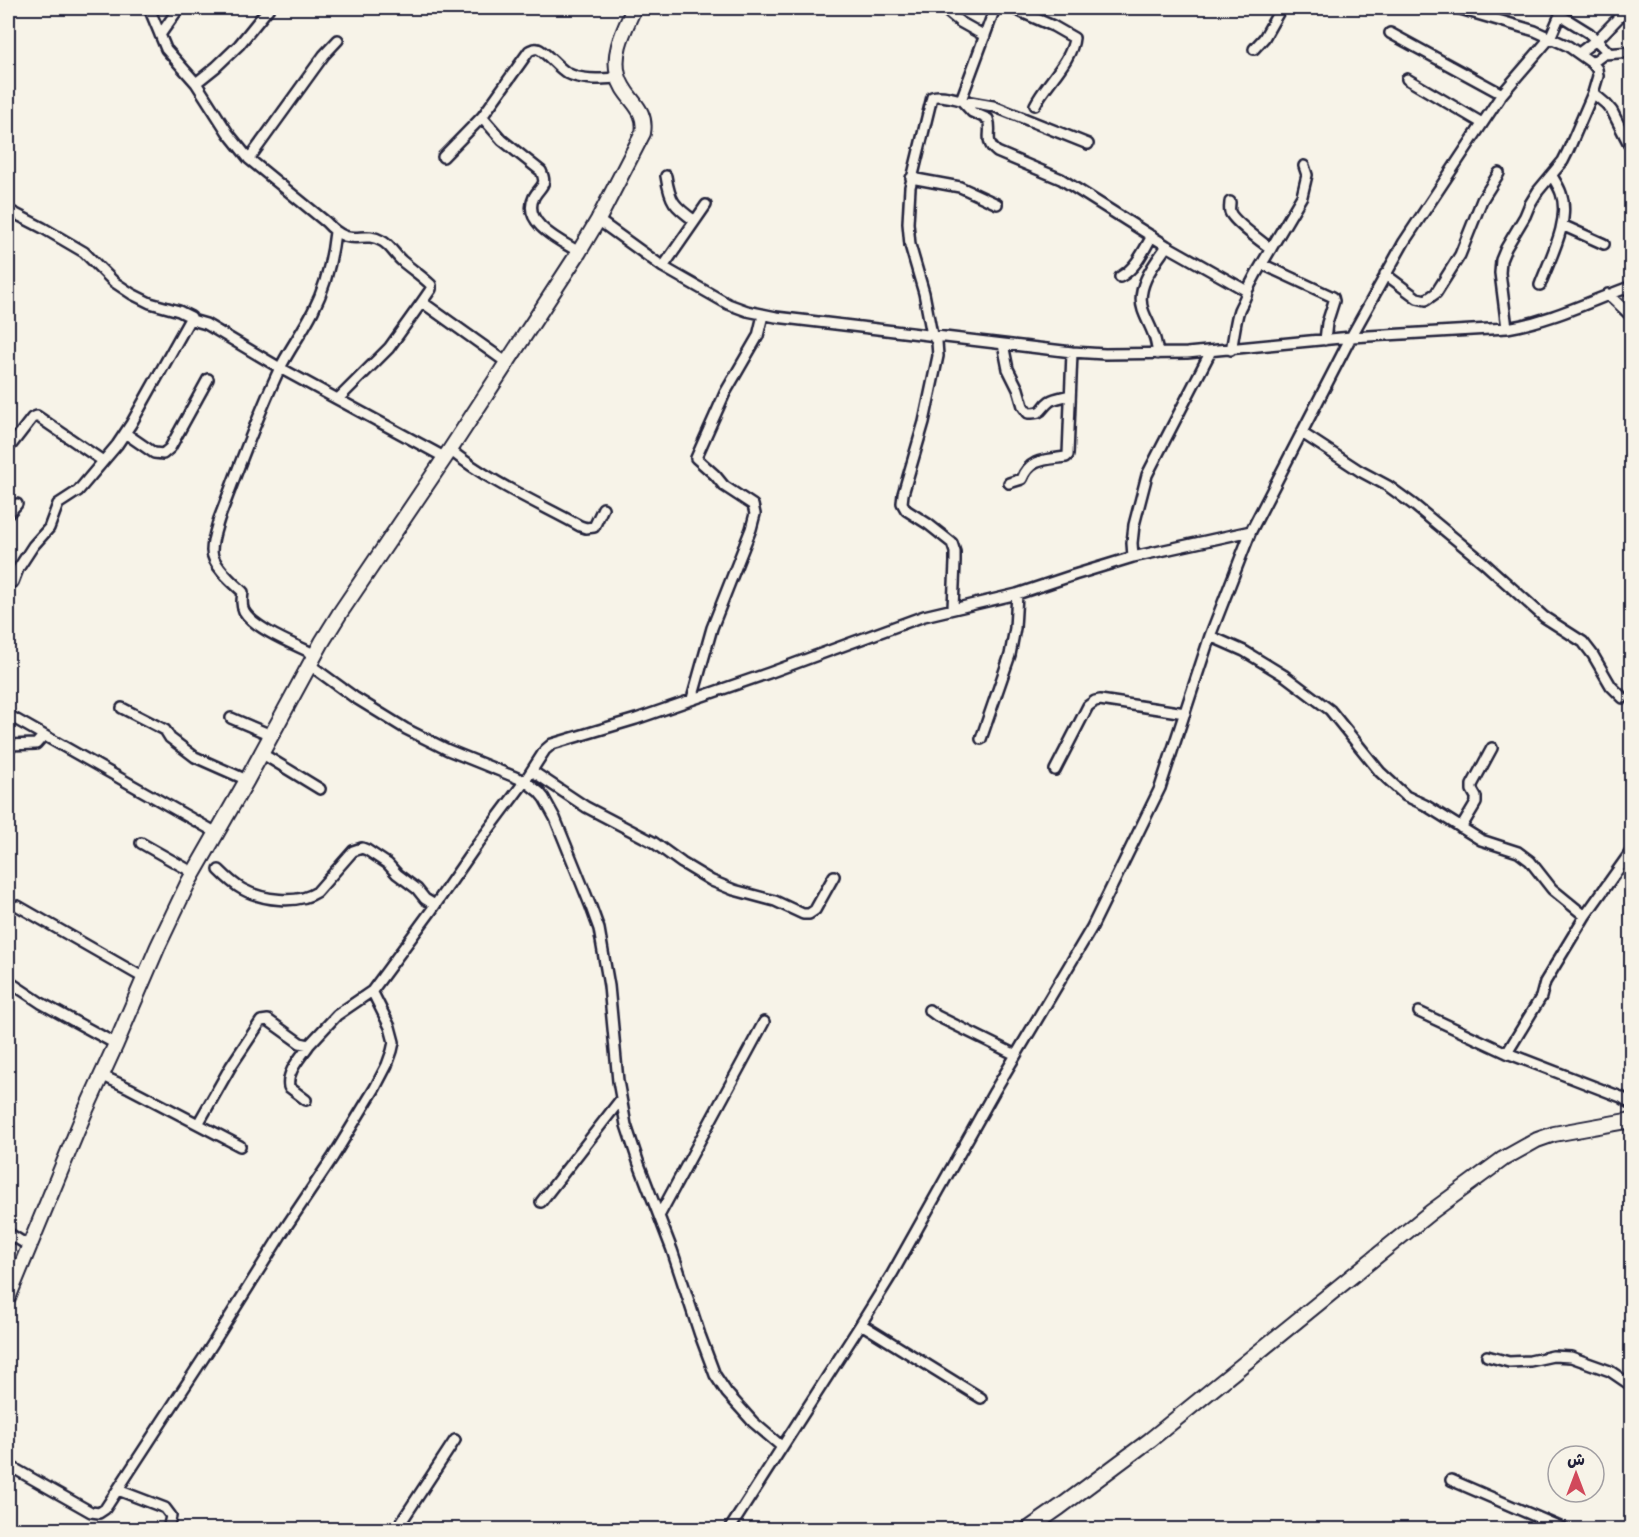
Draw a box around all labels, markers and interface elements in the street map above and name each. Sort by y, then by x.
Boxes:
north arrow [1546,1444,1606,1504]
text: ش [1567,1450,1585,1469]

